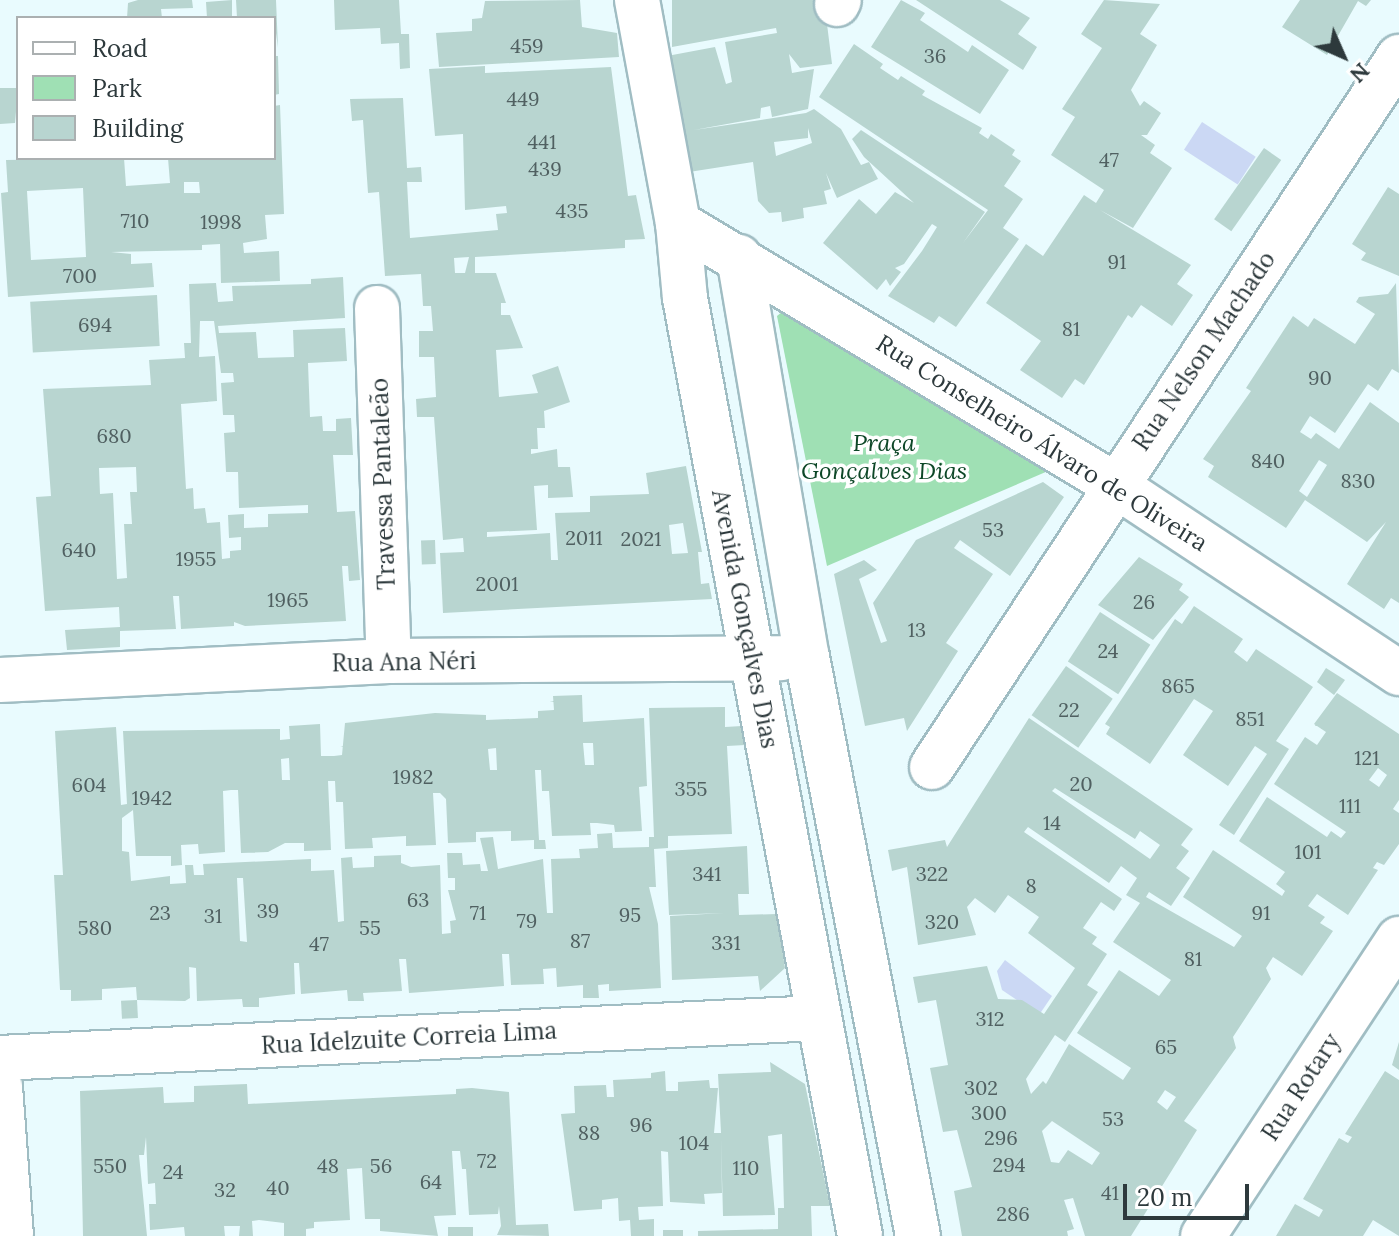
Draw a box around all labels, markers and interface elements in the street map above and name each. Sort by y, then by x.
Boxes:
legend [16,16,276,160]
north arrow [1303,16,1383,96]
text: Road [92,33,148,64]
house number: 459 [510,33,544,57]
house number: 36 [924,43,946,67]
text: N [1344,57,1376,89]
text: Park [92,73,142,104]
house number: 449 [506,86,540,110]
text: Building [92,113,183,144]
house number: 441 [528,129,556,153]
house number: 47 [1099,147,1119,171]
house number: 439 [528,156,562,180]
house number: 435 [556,198,588,222]
house number: 710 [121,208,149,232]
house number: 1998 [200,209,242,233]
street label: Rua Nelson Machado [1127,246,1281,456]
house number: 91 [1108,249,1126,273]
house number: 700 [63,263,97,287]
house number: 694 [78,312,112,336]
house number: 81 [1062,316,1080,340]
street label: Rua Conselheiro Álvaro de Oliveira [871,329,1213,557]
house number: 90 [1308,365,1332,389]
street label: Travessa Pantaleão [365,378,401,590]
house number: 680 [96,423,132,447]
park label: Praça Gonçalves Dias [801,429,967,485]
house number: 840 [1251,448,1285,472]
house number: 830 [1341,468,1375,492]
street label: Avenida Gonçalves Dias [706,487,784,751]
house number: 53 [982,517,1004,541]
house number: 2011 [565,525,603,549]
house number: 2021 [620,526,662,550]
house number: 640 [62,537,96,561]
house number: 1955 [176,546,216,570]
house number: 2001 [476,571,518,595]
house number: 1965 [267,587,309,611]
house number: 26 [1133,589,1155,613]
house number: 13 [908,617,926,641]
house number: 24 [1097,638,1119,662]
street label: Rua Ana Néri [331,646,477,678]
house number: 865 [1161,673,1195,697]
house number: 22 [1058,697,1080,721]
house number: 851 [1235,706,1265,730]
house number: 121 [1354,745,1380,769]
house number: 1982 [393,764,433,788]
house number: 20 [1069,771,1093,795]
house number: 604 [72,772,106,796]
house number: 355 [675,776,707,800]
house number: 1942 [132,785,172,809]
house number: 111 [1339,793,1361,817]
house number: 14 [1043,810,1061,834]
house number: 101 [1295,839,1321,863]
house number: 341 [692,861,722,885]
house number: 322 [916,861,948,885]
house number: 8 [1025,873,1037,897]
house number: 63 [407,887,429,911]
house number: 39 [257,898,279,922]
house number: 23 [149,900,171,924]
house number: 71 [470,900,486,924]
house number: 91 [1252,900,1270,924]
house number: 95 [619,902,641,926]
house number: 31 [204,903,222,927]
house number: 79 [517,908,537,932]
house number: 320 [925,909,959,933]
house number: 580 [78,915,112,939]
house number: 55 [359,915,381,939]
house number: 87 [570,928,590,952]
house number: 331 [711,930,741,954]
house number: 47 [309,931,329,955]
house number: 81 [1184,946,1202,970]
house number: 312 [975,1006,1005,1030]
street label: Rua Idelzuite Correia Lima [260,1016,558,1060]
street label: Rua Rotary [1256,1028,1346,1146]
house number: 65 [1155,1034,1177,1058]
house number: 302 [964,1075,998,1099]
house number: 300 [971,1100,1007,1124]
house number: 53 [1102,1106,1124,1130]
house number: 96 [629,1112,653,1136]
house number: 88 [578,1120,600,1144]
house number: 296 [984,1125,1018,1149]
house number: 104 [679,1130,709,1154]
house number: 72 [477,1148,497,1172]
house number: 294 [992,1152,1026,1176]
house number: 550 [93,1153,127,1177]
house number: 48 [317,1153,339,1177]
house number: 56 [370,1153,392,1177]
house number: 110 [733,1155,759,1179]
house number: 24 [162,1159,184,1183]
scale bar [1127,1168,1253,1218]
house number: 64 [420,1169,442,1193]
house number: 40 [266,1175,290,1199]
house number: 32 [214,1177,236,1201]
house number: 41 [1101,1180,1119,1204]
text: 20 m [1137,1182,1193,1213]
house number: 286 [996,1201,1030,1225]

